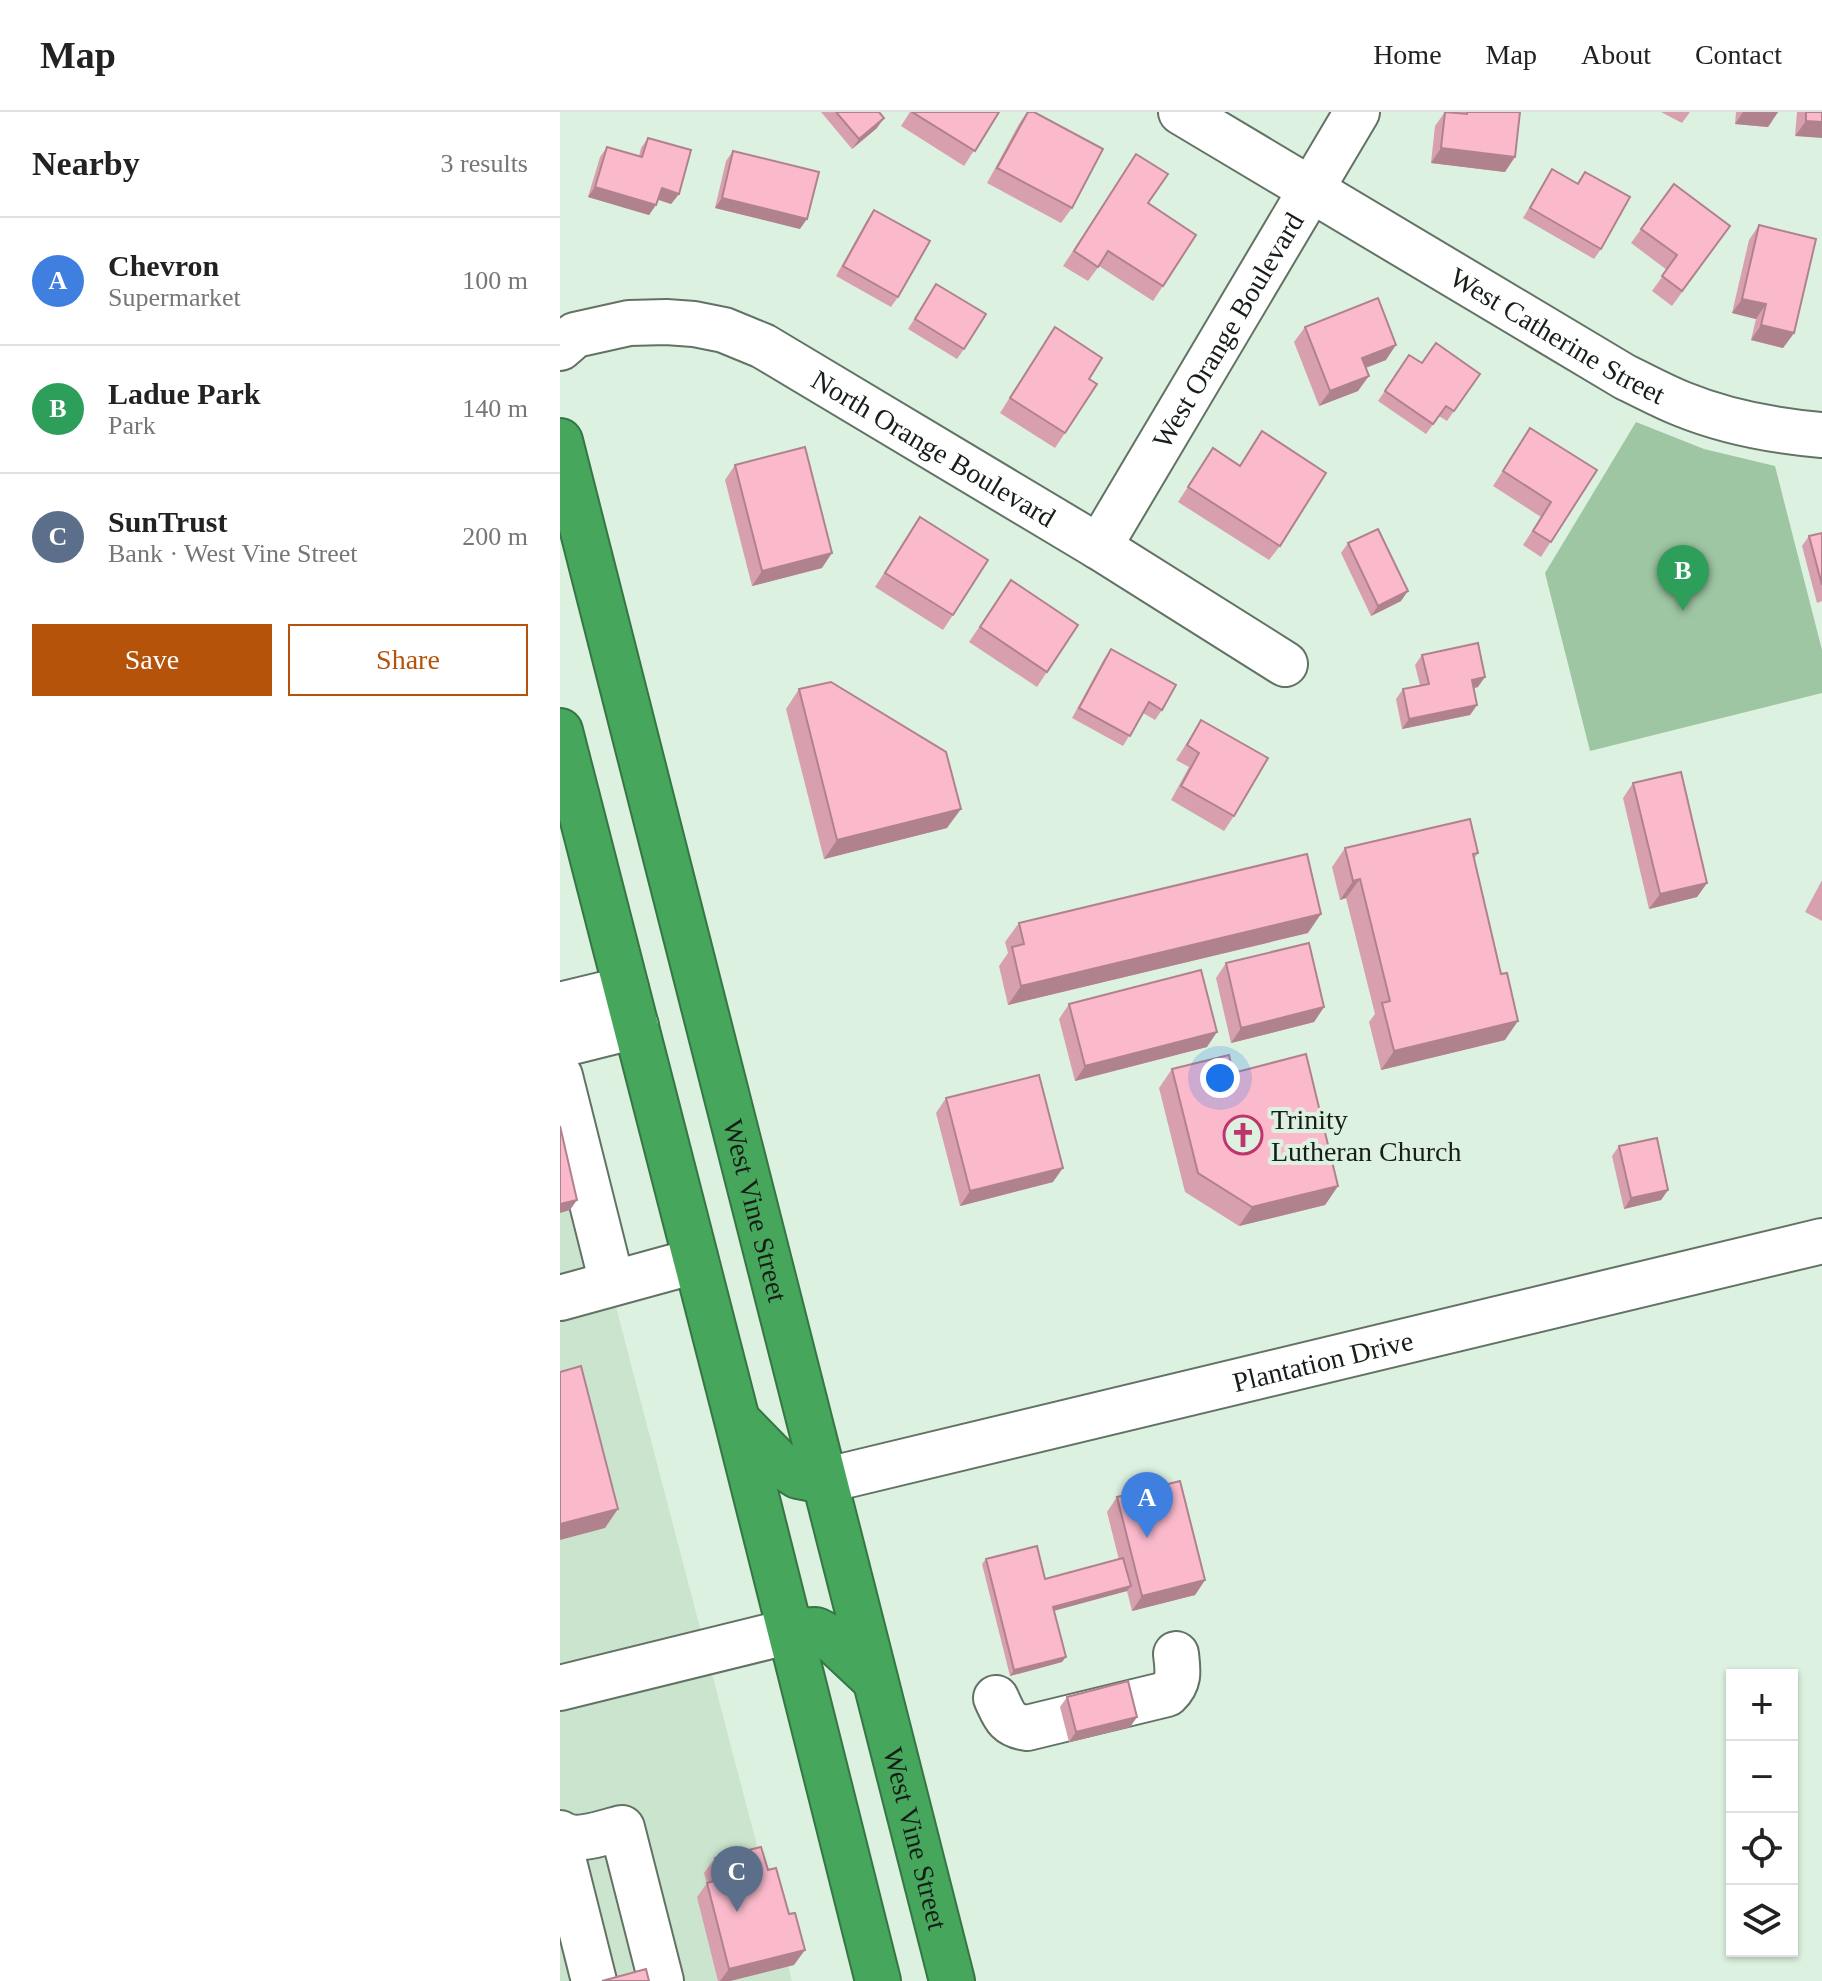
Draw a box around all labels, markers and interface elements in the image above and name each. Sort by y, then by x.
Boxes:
text: Map [40,34,116,76]
text: Home [1373,39,1442,70]
text: Map [1486,39,1537,70]
text: About [1581,39,1651,70]
text: Contact [1695,39,1782,70]
text: Nearby [32,145,140,182]
text: 3 results [441,149,528,178]
street label: West Orange Boulevard [1146,207,1309,454]
text: Chevron [108,249,219,282]
street label: West Catherine Street [1445,261,1670,410]
text: A [49,266,67,295]
text: 100 m [462,266,528,295]
text: Supermarket [108,283,241,312]
street label: North Orange Boulevard [806,363,1061,533]
text: Ladue Park [108,377,261,410]
text: B [49,394,67,423]
text: 140 m [462,394,528,423]
text: Park [108,411,156,440]
text: SunTrust [108,505,228,538]
text: C [49,522,67,551]
text: 200 m [462,522,528,551]
text: Bank · West Vine Street [108,539,358,568]
pin: B [1657,545,1709,611]
button: Save [32,624,272,696]
button: Share [288,624,528,696]
your location [1200,1058,1240,1098]
place label: Trinity Lutheran Church [1271,1104,1462,1167]
church icon: Trinity Lutheran Church [1222,1114,1264,1156]
street label: West Vine Street [718,1116,794,1305]
street label: Plantation Drive [1230,1324,1416,1398]
pin: A [1121,1472,1173,1538]
map controls [1726,1669,1798,1957]
button: + [1726,1669,1798,1741]
button: − [1726,1741,1798,1813]
street label: West Vine Street [878,1744,954,1933]
button: locate [1726,1813,1798,1885]
pin: C [711,1846,763,1912]
button: layers [1726,1885,1798,1957]

